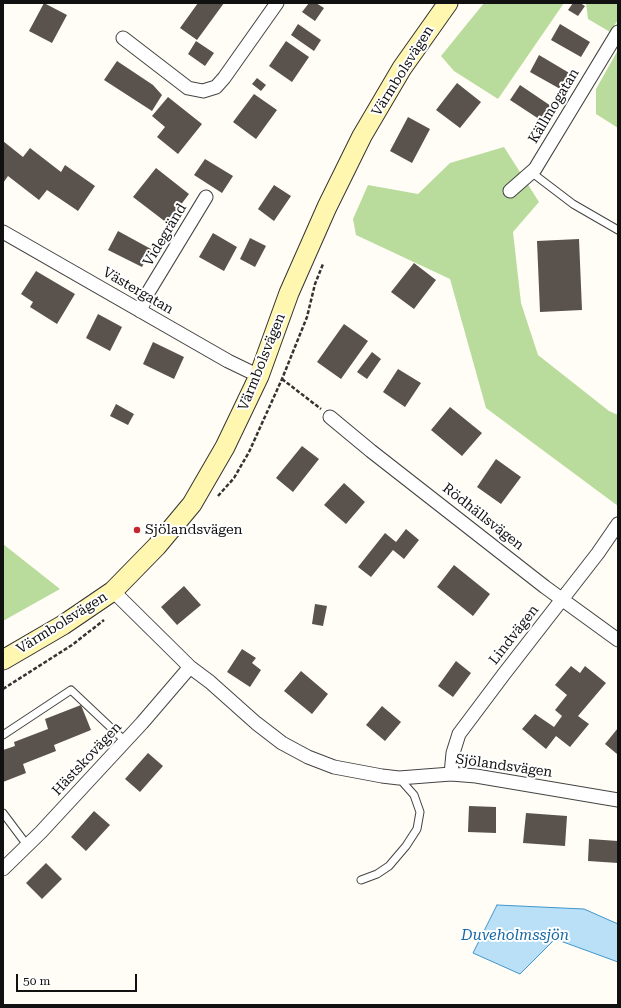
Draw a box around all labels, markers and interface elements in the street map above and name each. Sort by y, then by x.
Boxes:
street label: Värmbolsvägen [368,23,438,119]
street label: Källmogatan [525,65,583,147]
street label: Videgränd [140,201,190,269]
street label: Västergatan [100,264,176,318]
street label: Värmbolsvägen [235,311,289,413]
street label: Rödhällsvägen [439,480,527,554]
place label: Sjölandsvägen [145,522,243,538]
marker: Sjölandsvägen [132,525,142,535]
street label: Värmbolsvägen [14,588,110,658]
street label: Lindvägen [486,602,542,668]
street label: Hästskovägen [49,719,125,799]
street label: Sjölandsvägen [454,751,554,781]
water label: Duveholmssjön [461,927,569,945]
scale bar [18,966,139,992]
text: 50 m [23,974,50,988]

